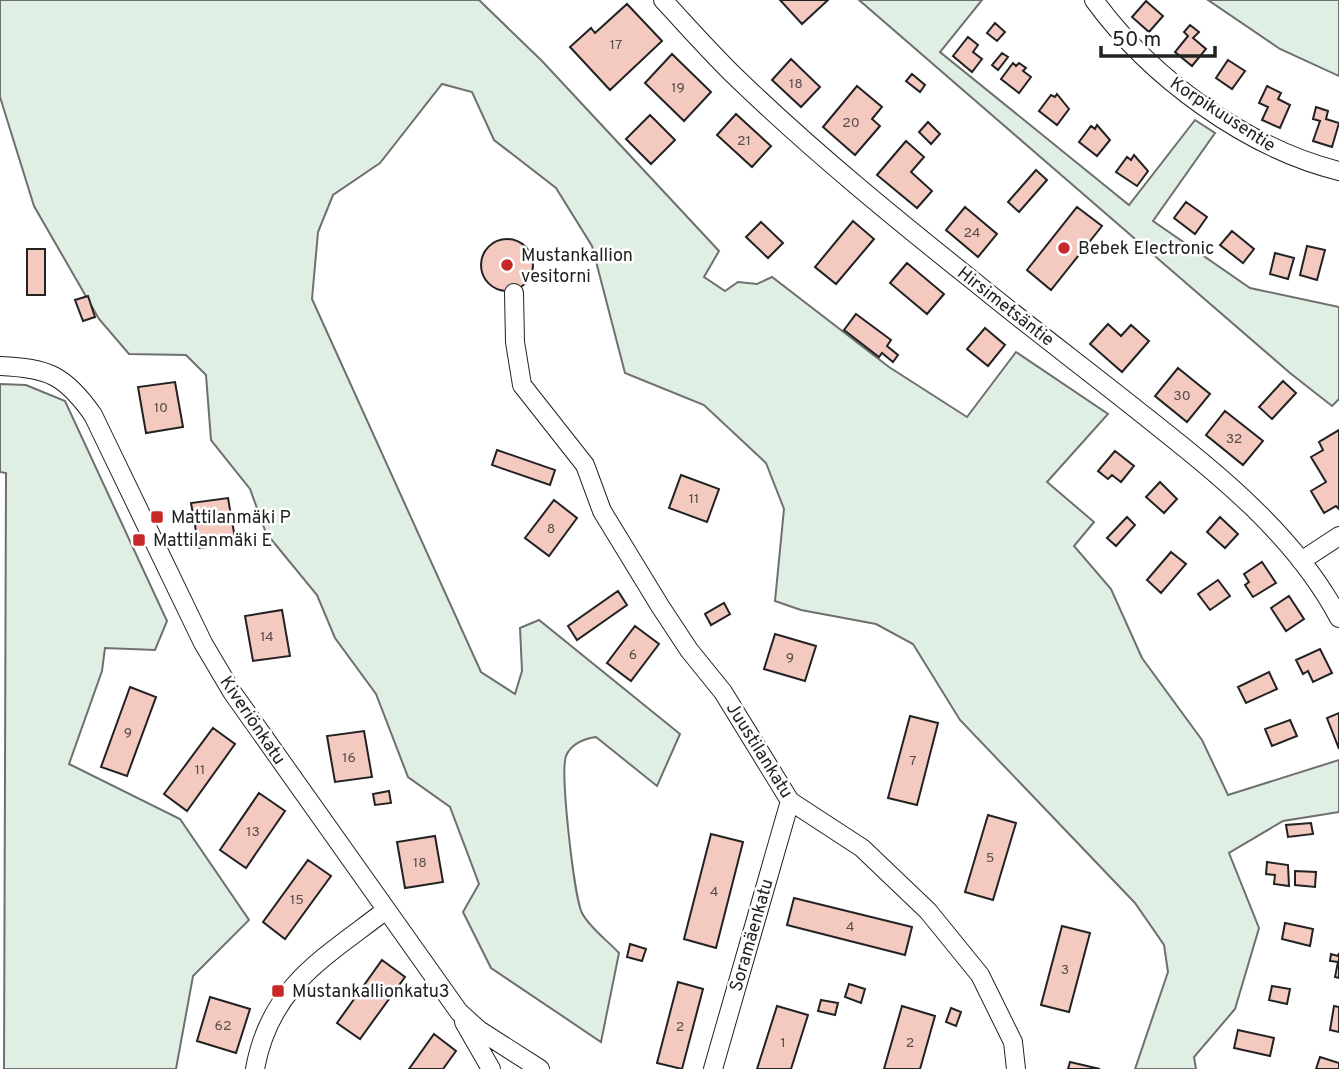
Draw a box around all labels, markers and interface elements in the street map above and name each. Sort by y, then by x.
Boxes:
scale bar [1101,14,1215,58]
text: 50 m [1112,27,1161,54]
house number: 17 [610,37,622,54]
street label: Korpikuusentie [1165,73,1279,158]
house number: 18 [789,76,803,93]
house number: 19 [671,80,685,97]
house number: 20 [842,115,860,132]
house number: 21 [737,133,751,150]
house number: 24 [963,225,981,242]
place label: Bebek Electronic [1078,238,1214,261]
marker: Bebek Electronic [1056,240,1072,256]
place label: Mustankallion vesitorni [521,245,633,289]
marker: Mustankallion vesitorni [499,257,515,273]
street label: Hirsimetsäntie [952,262,1058,352]
house number: 30 [1173,388,1191,405]
house number: 10 [154,400,168,417]
house number: 32 [1226,431,1242,448]
house number: 11 [689,491,699,508]
place label: Mattilanmäki P [171,507,291,530]
marker: Mattilanmäki P [149,509,165,525]
house number: 8 [547,521,555,538]
place label: Mattilanmäki E [153,530,272,553]
marker: Mattilanmäki E [131,532,147,548]
house number: 14 [260,629,274,646]
house number: 6 [629,647,637,664]
house number: 9 [786,650,794,667]
street label: Kiveriönkatu [214,672,290,770]
street label: Juustilankatu [720,699,797,803]
house number: 9 [124,725,132,742]
house number: 16 [342,750,356,767]
house number: 7 [909,753,917,770]
house number: 11 [195,762,205,779]
house number: 13 [246,824,260,841]
house number: 5 [986,850,994,867]
house number: 18 [413,855,427,872]
street label: Soramäenkatu [725,876,780,994]
house number: 4 [710,884,718,901]
house number: 15 [290,892,304,909]
house number: 4 [846,919,854,936]
house number: 3 [1061,962,1069,979]
place label: Mustankallionkatu3 [292,981,450,1004]
marker: Mustankallionkatu3 [270,983,286,999]
house number: 62 [215,1018,231,1035]
house number: 2 [676,1019,684,1036]
house number: 1 [780,1035,786,1052]
house number: 2 [906,1035,914,1052]

